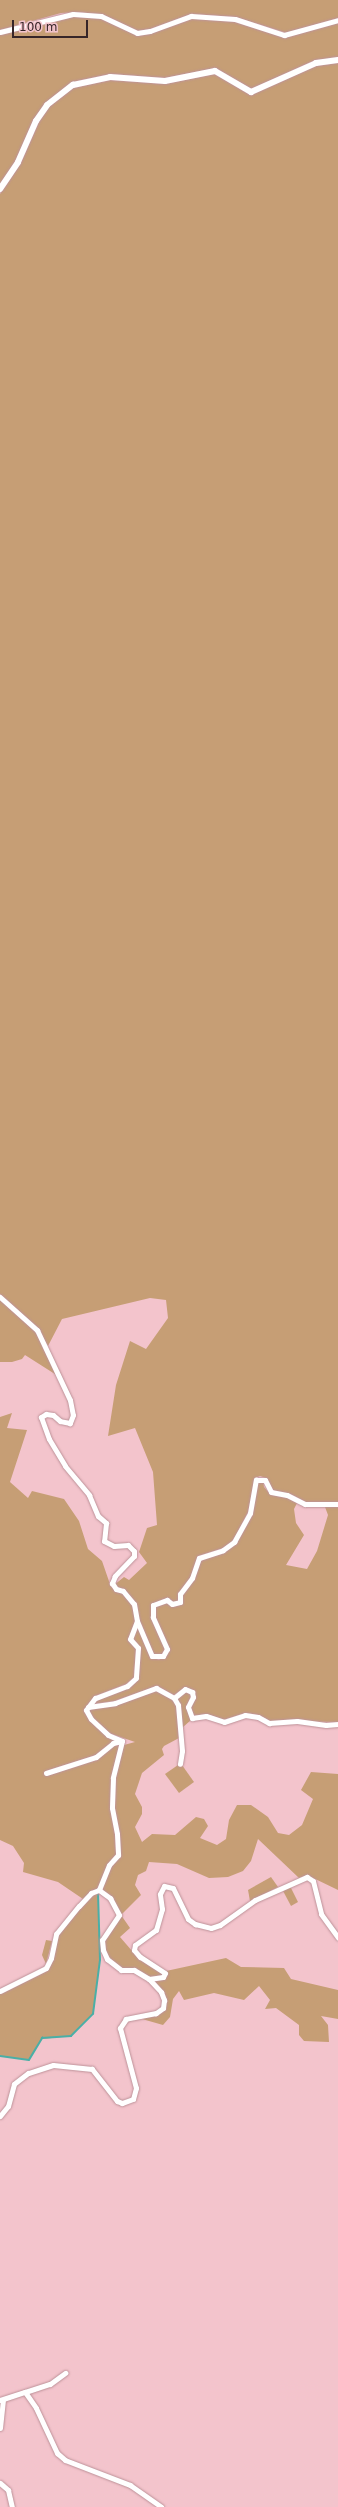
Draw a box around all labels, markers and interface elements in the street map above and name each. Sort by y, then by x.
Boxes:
scale bar [14,12,90,38]
text: 100 m [19,20,57,34]

